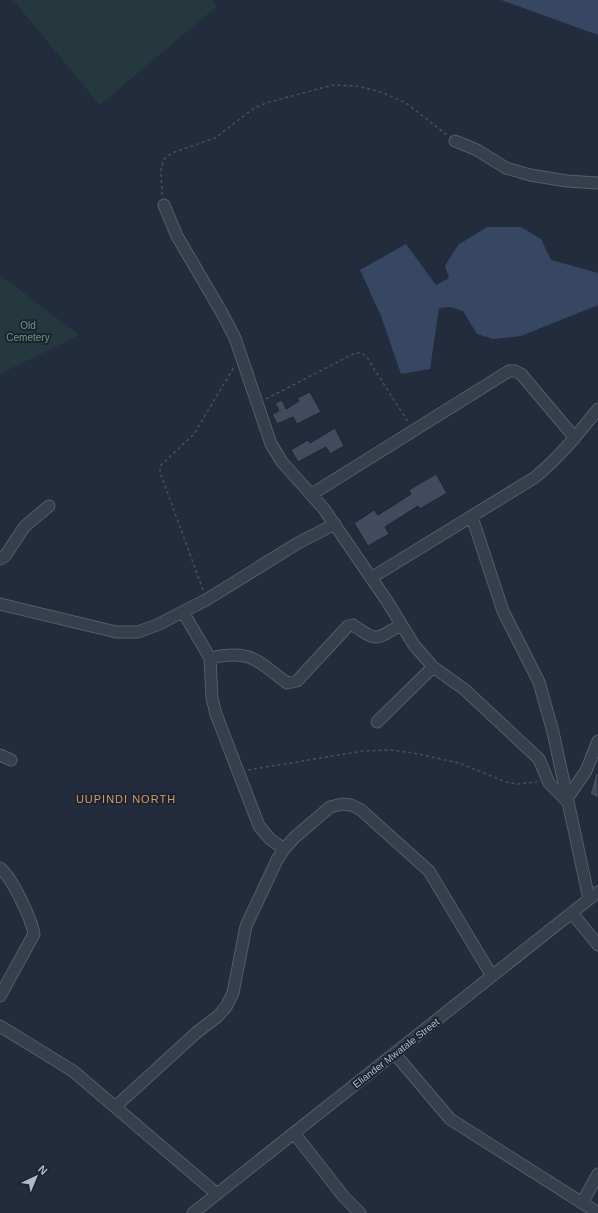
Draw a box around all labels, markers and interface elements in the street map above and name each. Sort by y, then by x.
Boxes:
park label: Old Cemetery [6,320,50,343]
district label: UUPINDI NORTH [76,793,176,805]
street label: Eliander Mwatale Street [351,1016,441,1090]
north arrow [16,1157,56,1197]
text: N [36,1163,50,1177]

